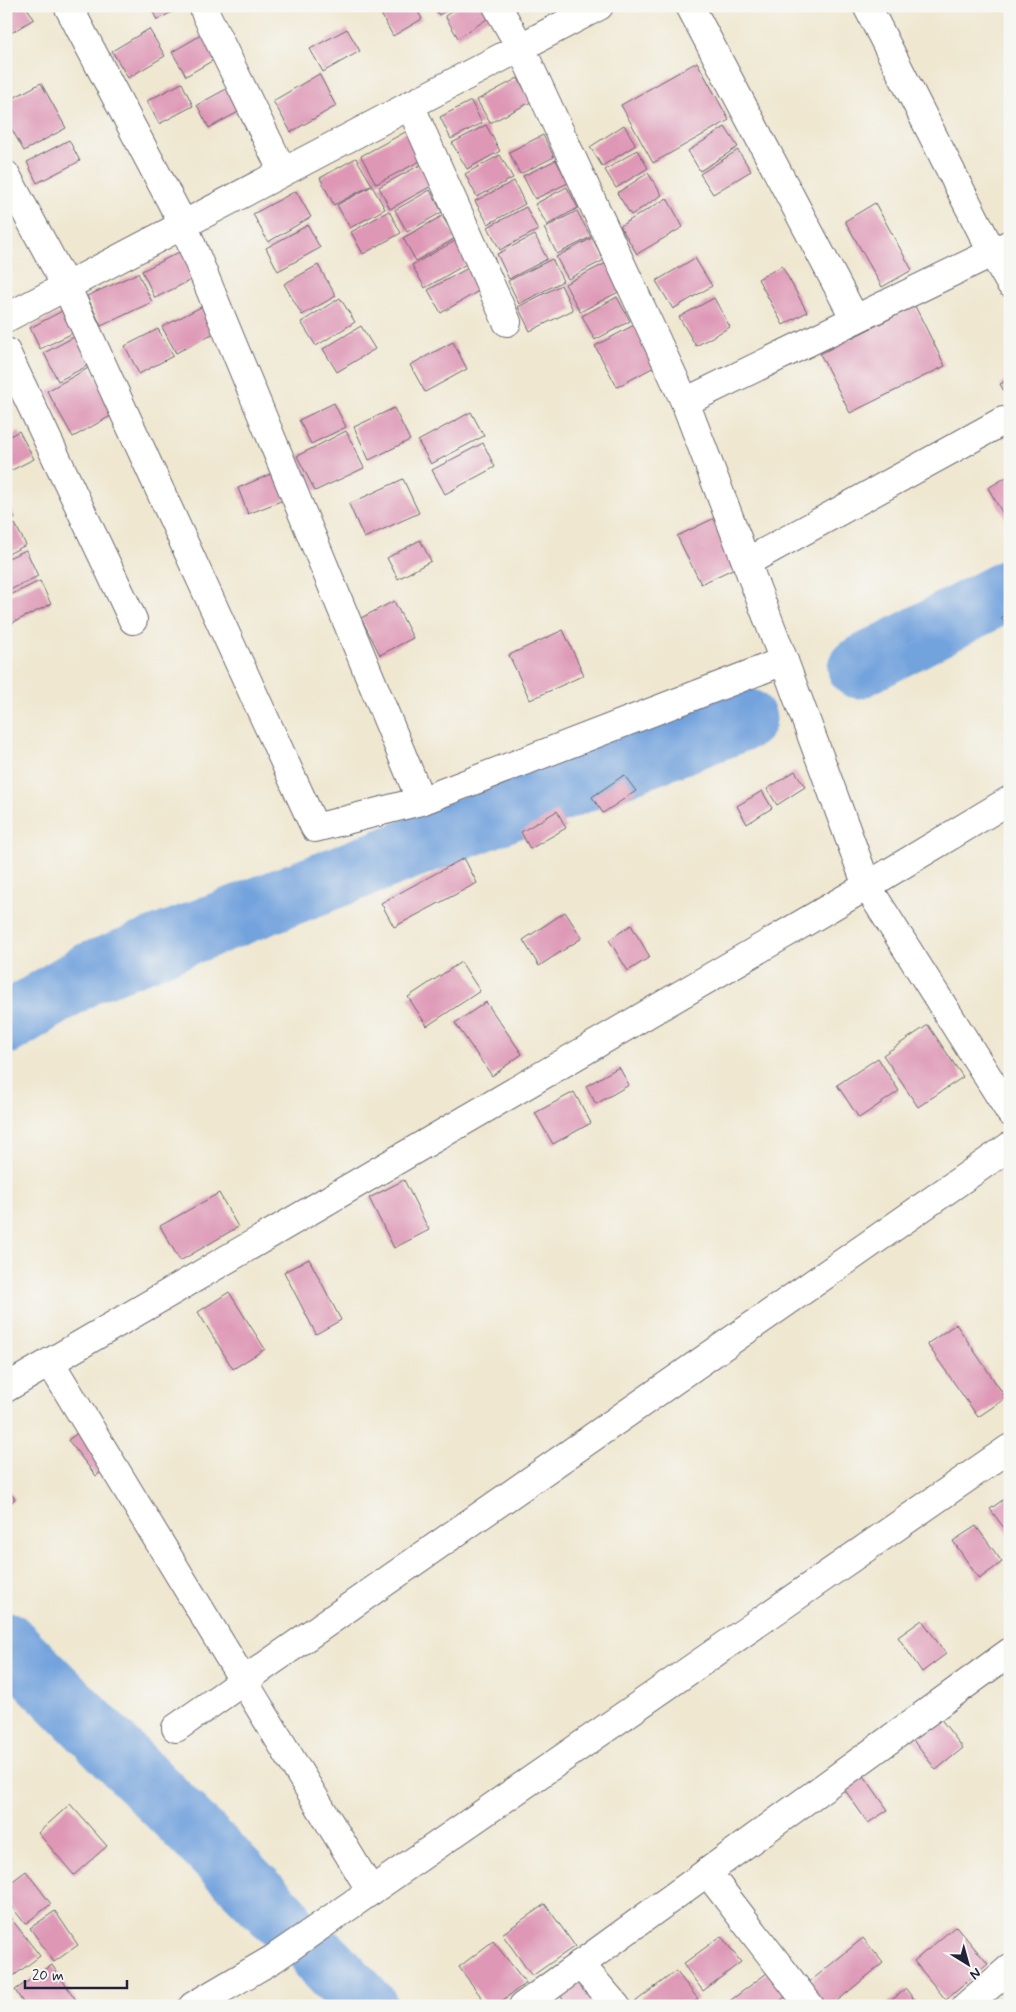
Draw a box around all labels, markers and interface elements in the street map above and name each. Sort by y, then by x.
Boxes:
north arrow [944,1940,994,1990]
scale bar [25,1957,128,1989]
text: N [966,1964,984,1984]
text: 20 m [32,1966,64,1986]

